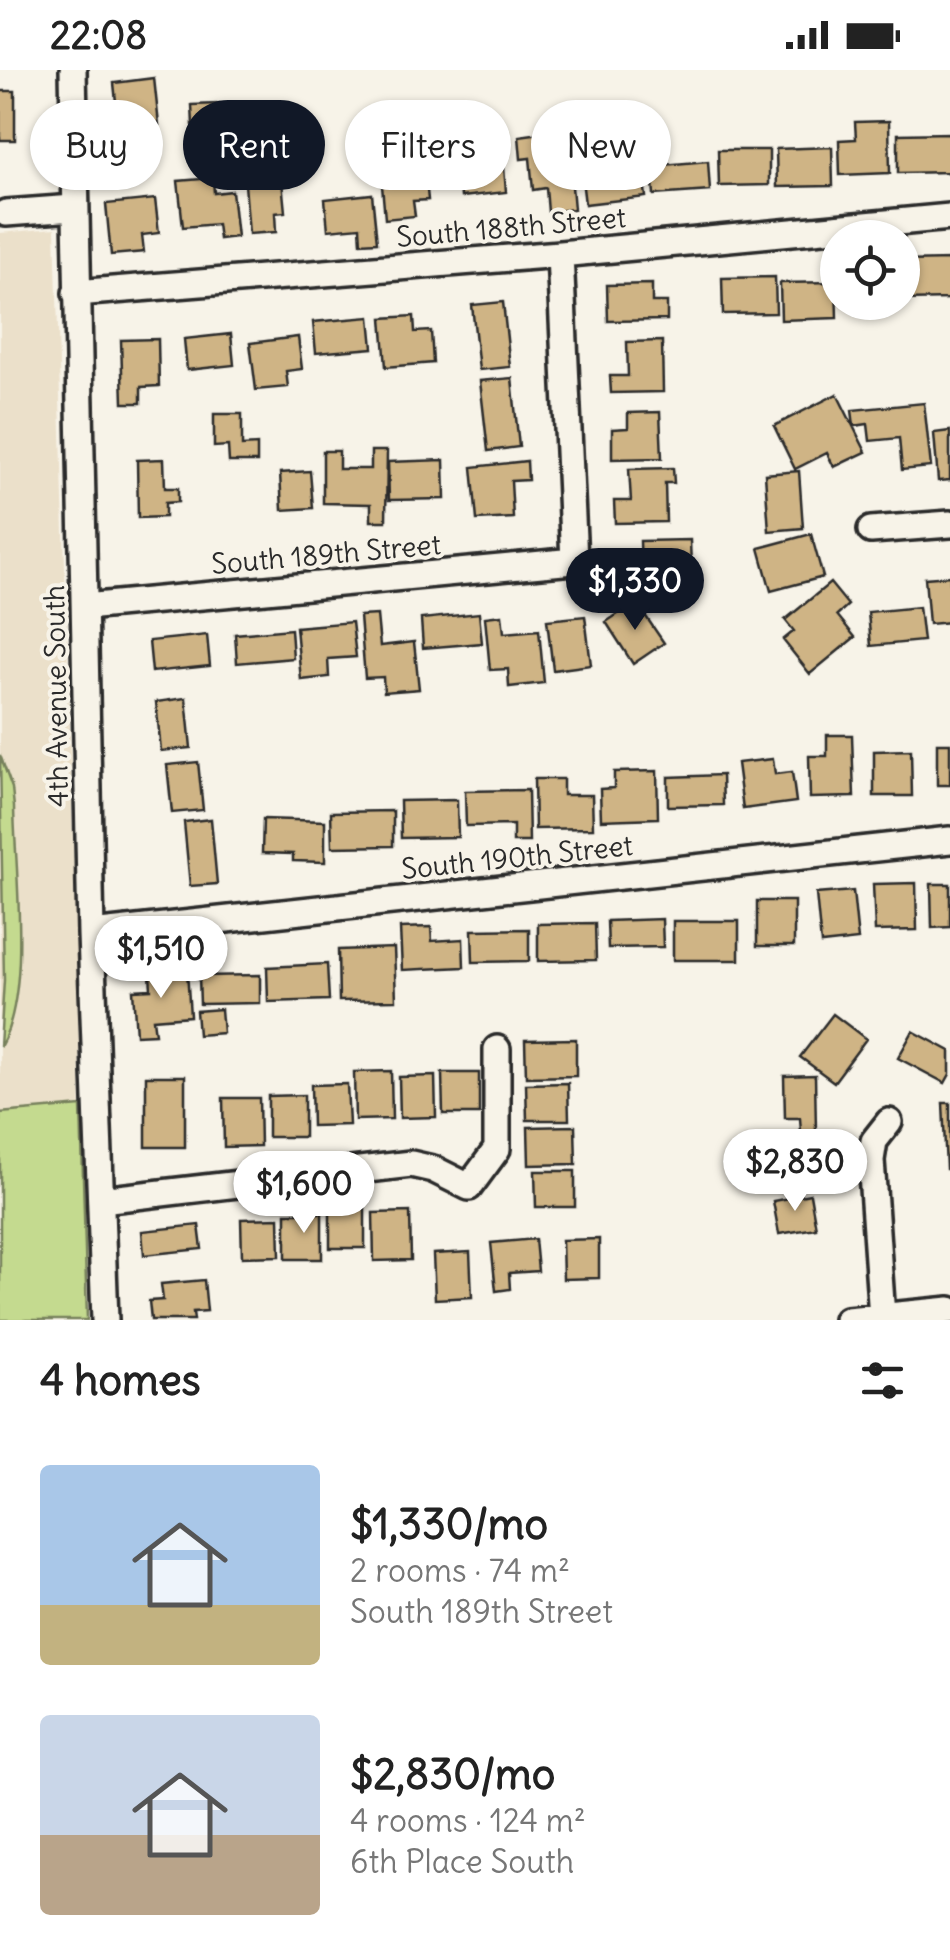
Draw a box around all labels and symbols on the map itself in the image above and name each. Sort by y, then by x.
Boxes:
street label: South 188th Street [395,199,627,255]
street label: South 189th Street [210,526,442,582]
pin: $1,330 [554,548,716,633]
street label: 4th Avenue South [36,585,76,807]
street label: South 190th Street [399,827,635,887]
pin: $1,510 [80,916,242,1001]
pin: $2,830 [714,1129,876,1214]
pin: $1,600 [223,1151,385,1236]

